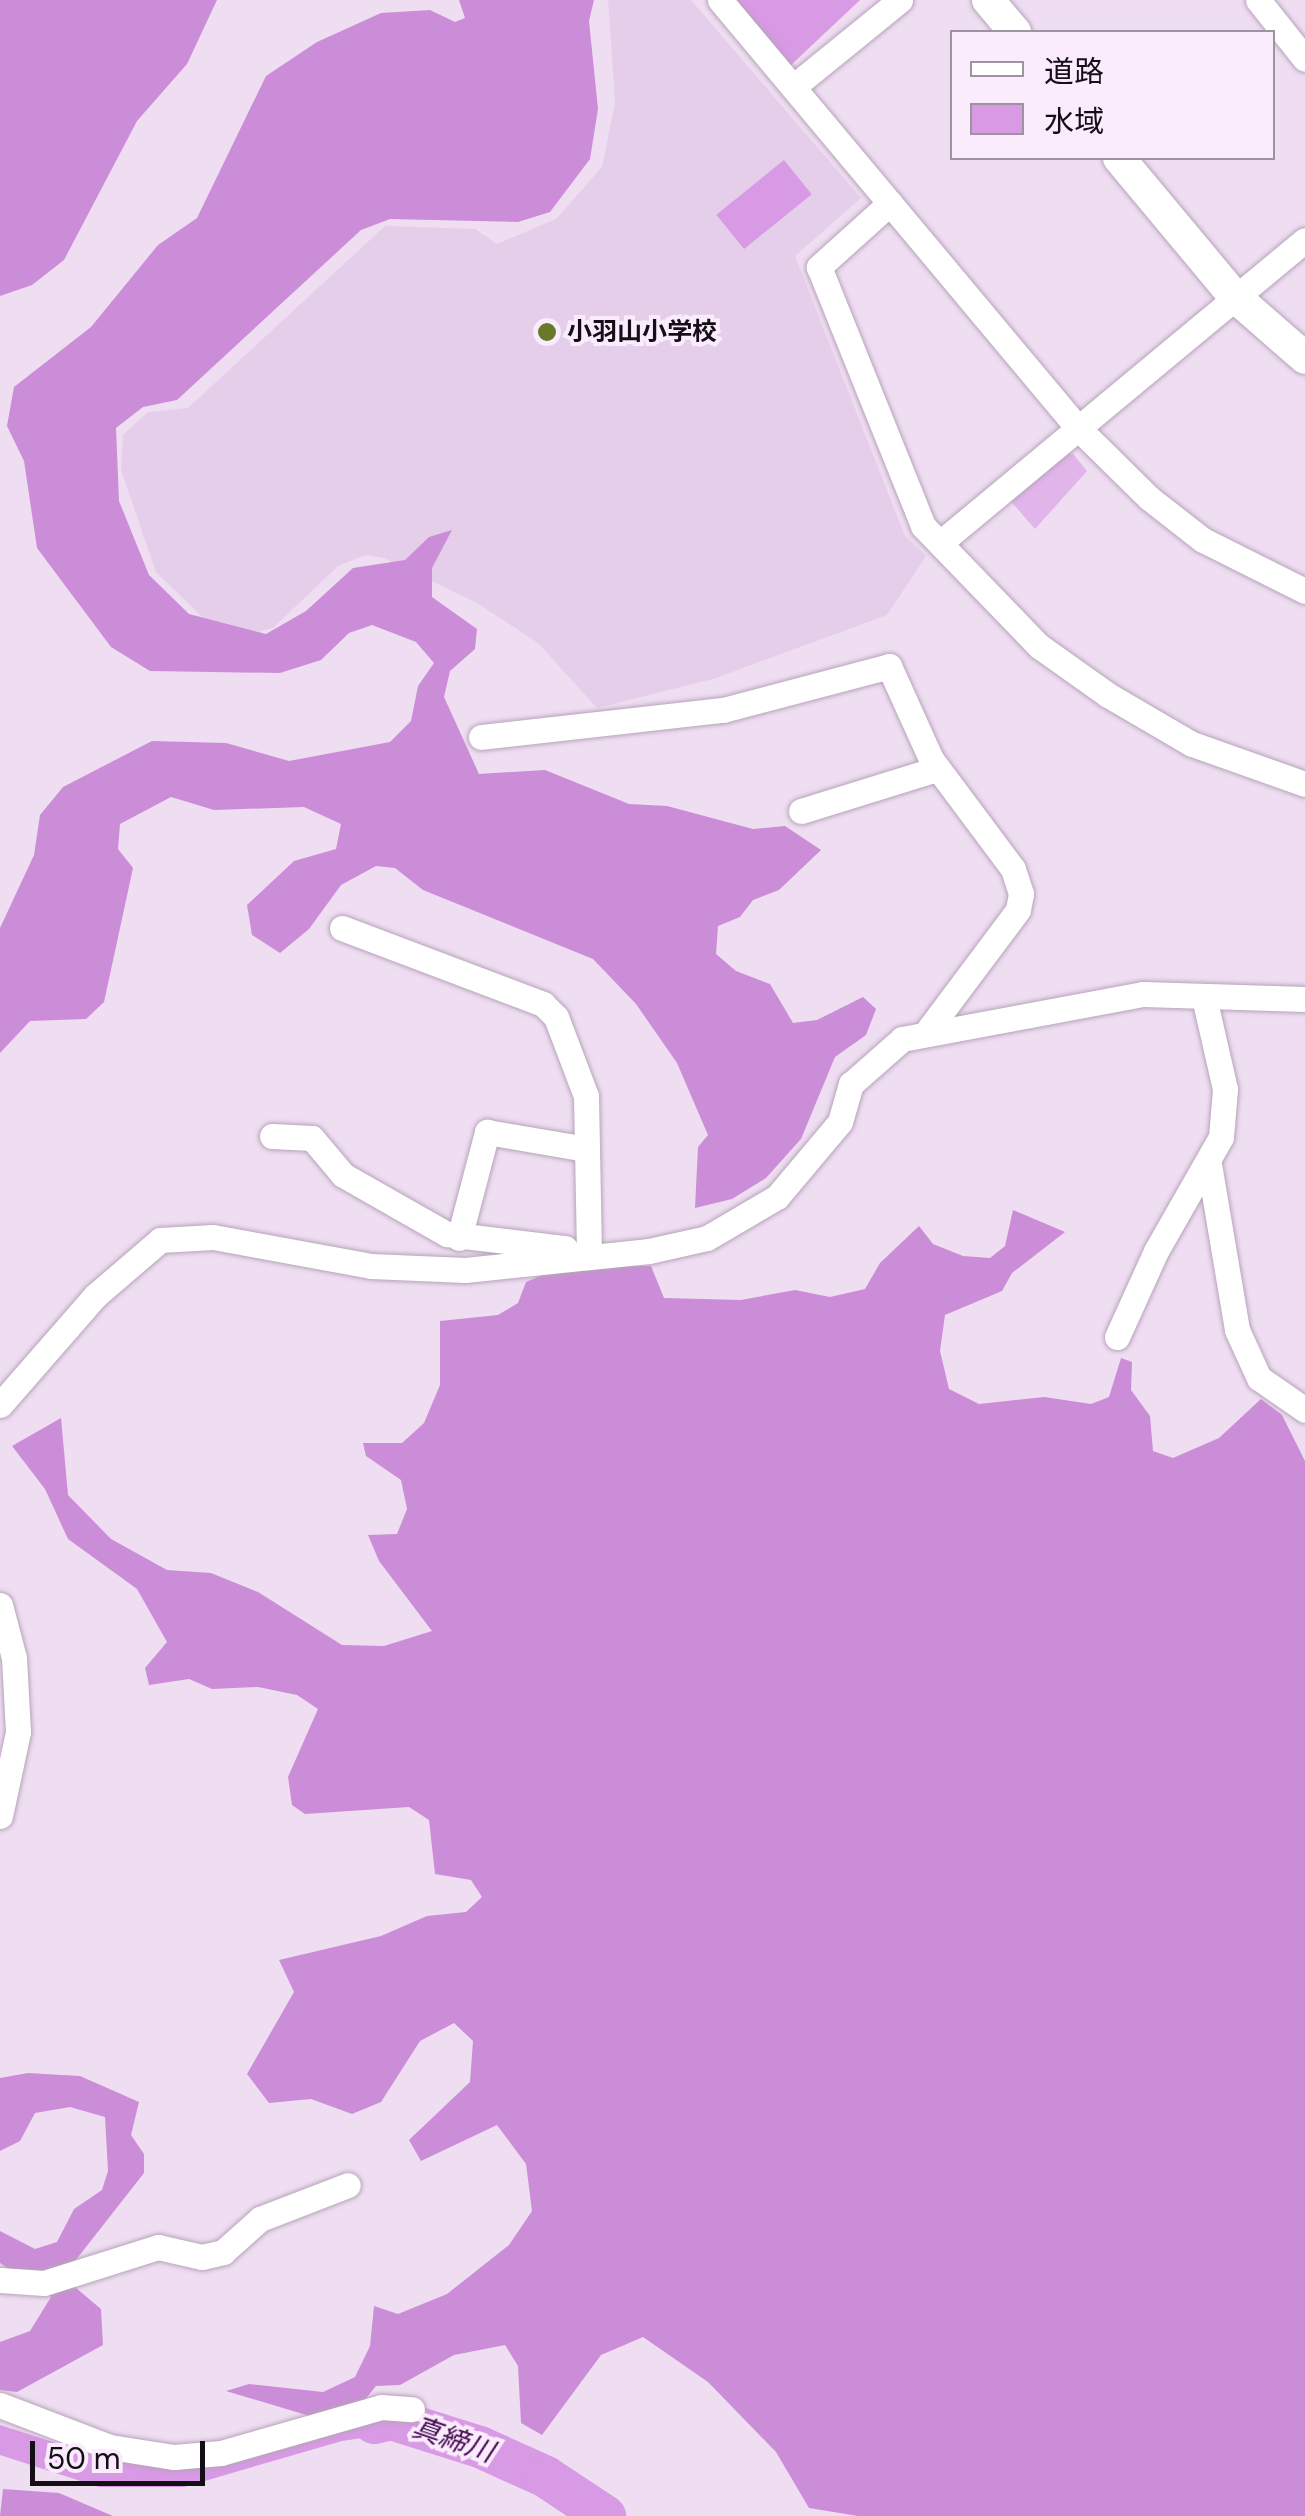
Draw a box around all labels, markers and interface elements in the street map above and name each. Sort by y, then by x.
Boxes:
legend [950,30,1275,160]
text: 道路 [1044,52,1104,91]
text: 水域 [1044,102,1104,141]
place label: 小羽山小学校 [567,317,717,347]
marker: 小羽山小学校 [536,321,558,343]
water label: 真締川 [408,2410,498,2470]
scale bar [35,2421,210,2483]
text: 50 m [47,2439,121,2478]

